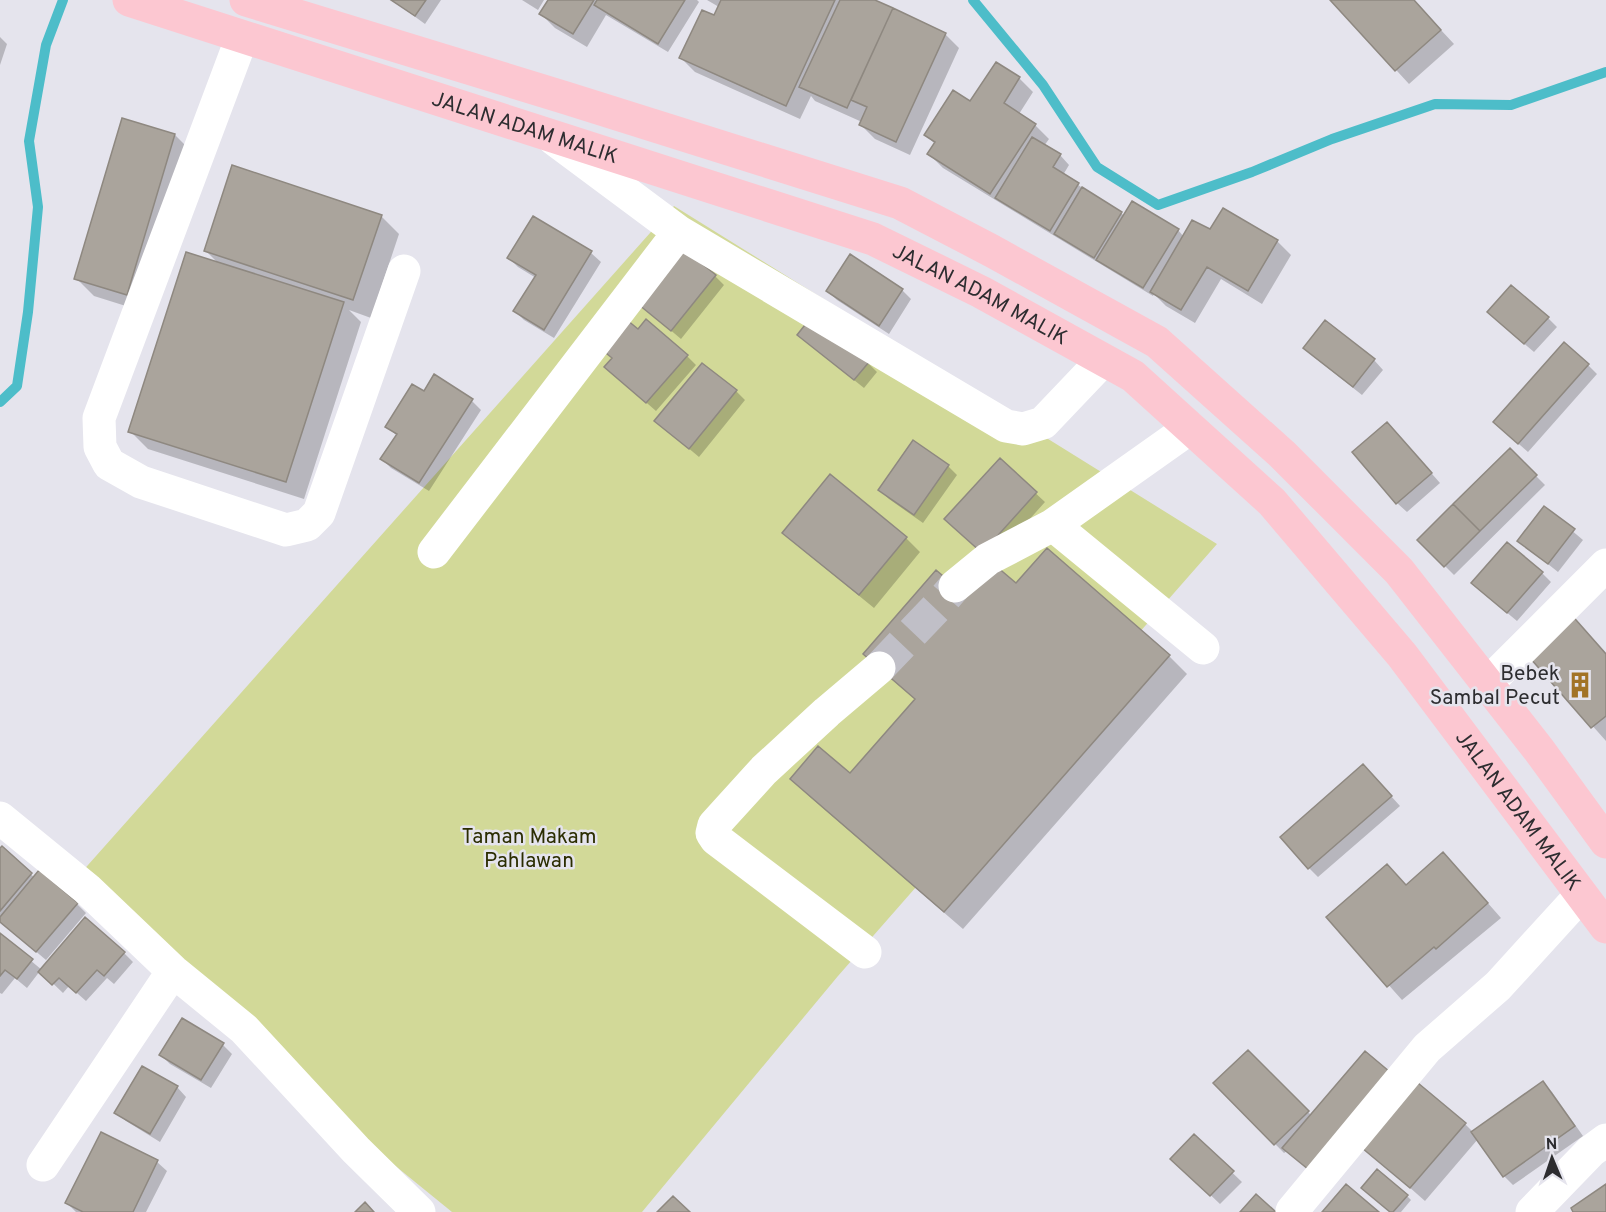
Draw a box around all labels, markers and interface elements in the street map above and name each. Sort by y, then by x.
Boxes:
street label: JALAN ADAM MALIK [428,86,621,171]
street label: JALAN ADAM MALIK [887,239,1072,352]
place label: Bebek Sambal Pecut [1430,661,1560,712]
building icon: Bebek Sambal Pecut [1565,670,1595,700]
street label: JALAN ADAM MALIK [1448,725,1586,897]
park label: Taman Makam Pahlawan [461,824,597,875]
north arrow [1522,1128,1582,1188]
text: N [1545,1135,1558,1155]

